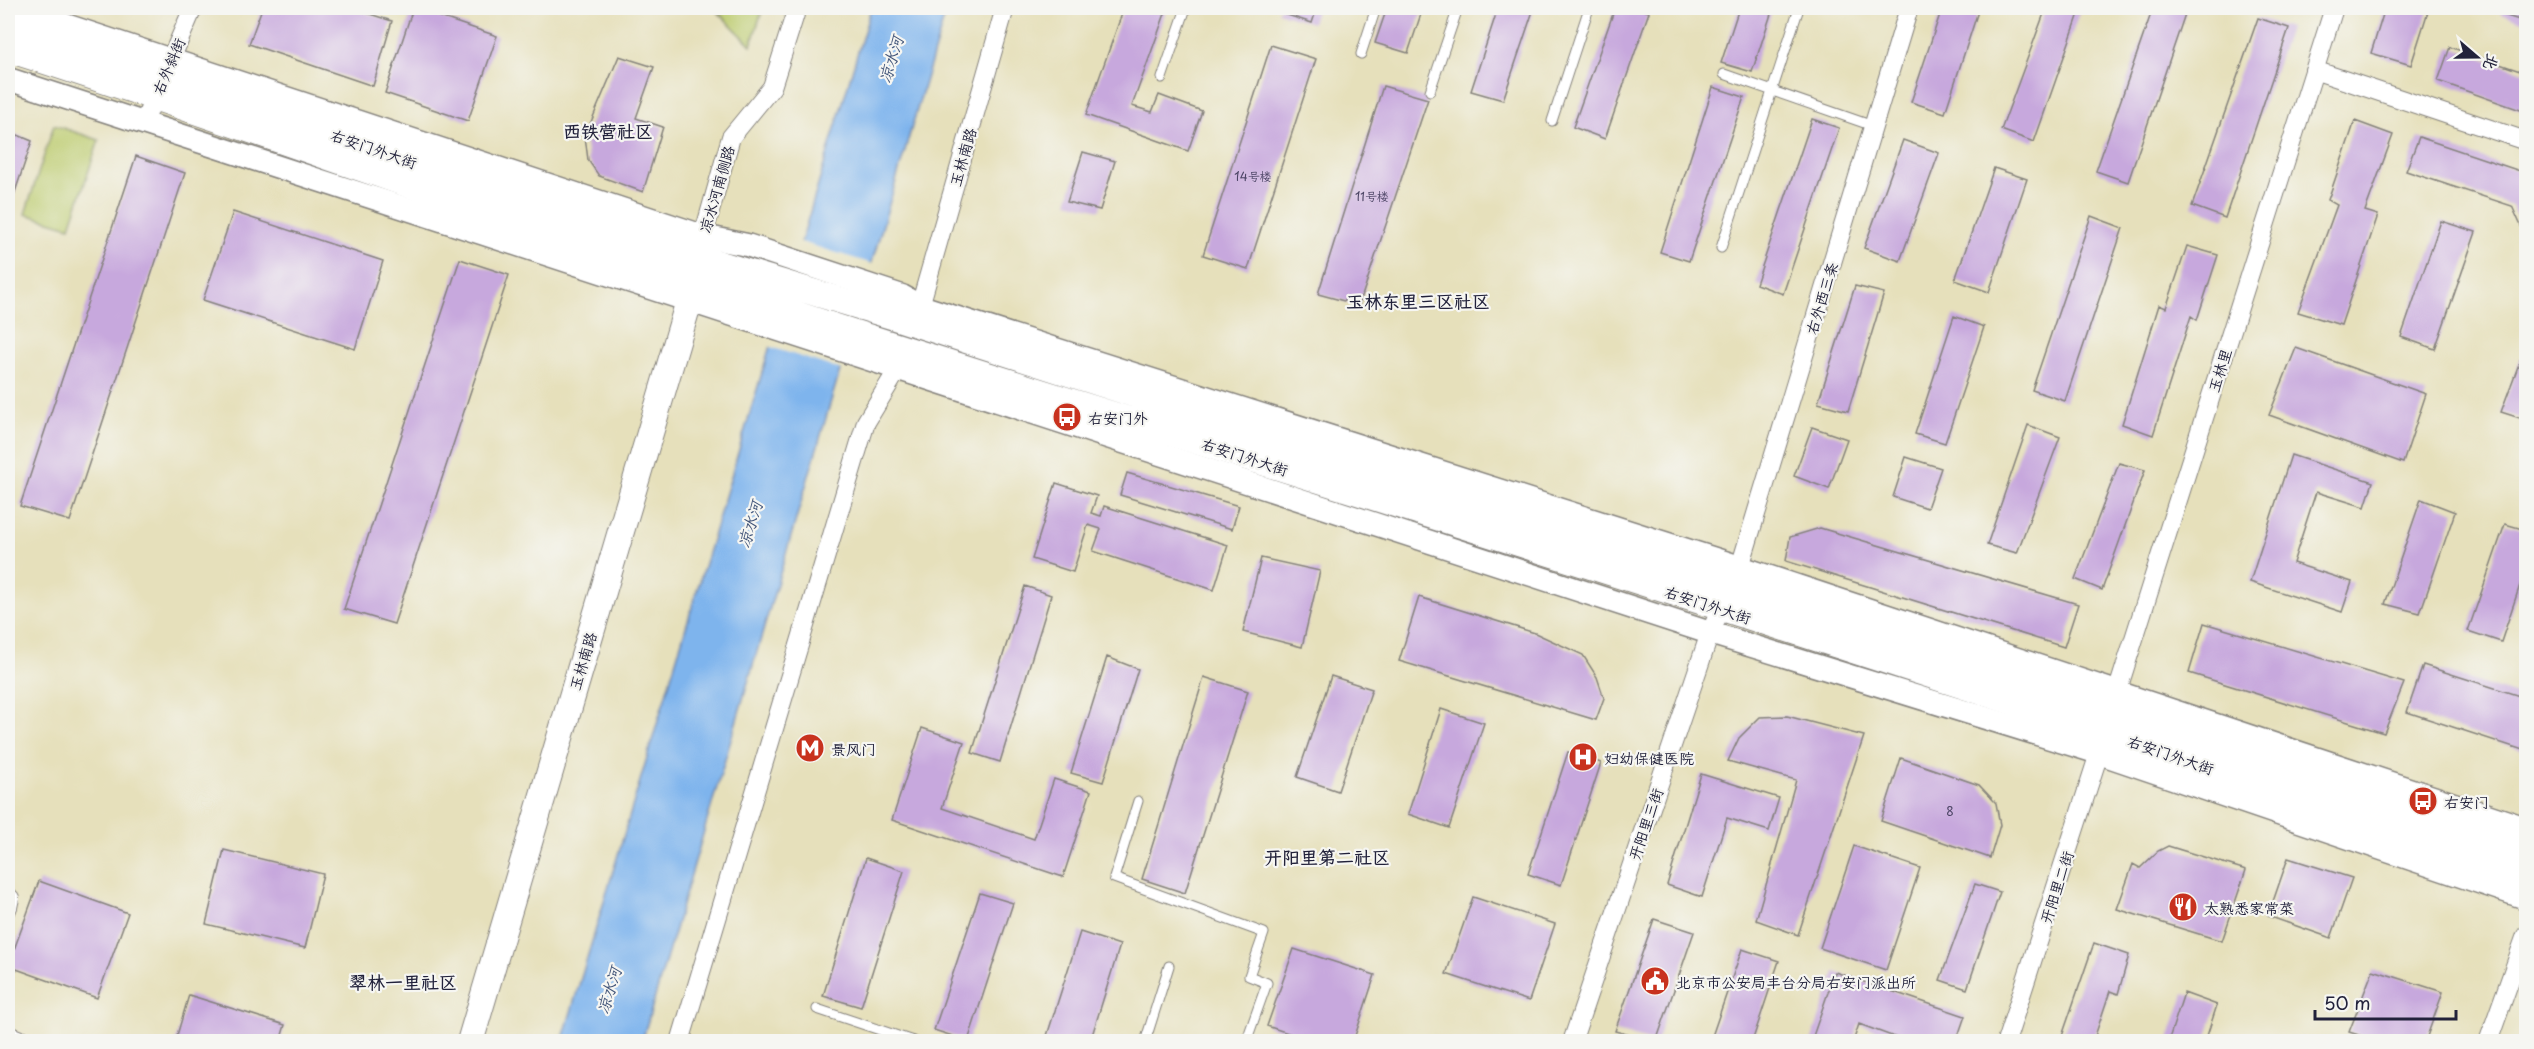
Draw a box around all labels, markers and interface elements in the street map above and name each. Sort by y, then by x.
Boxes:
north arrow [2447,27,2507,87]
water label: 凉水河 [872,30,909,85]
street label: 右外斜街 [146,34,190,98]
text: 北 [2478,51,2506,74]
district label: 西铁营社区 [563,117,653,144]
street label: 右安门外大街 [328,122,420,174]
street label: 玉林南路 [943,125,981,189]
street label: 凉水河南侧路 [693,143,739,235]
house number: 14号楼 [1234,167,1272,185]
house number: 11号楼 [1355,187,1389,205]
street label: 右外西三条 [1799,259,1843,337]
district label: 玉林东里三区社区 [1346,287,1490,314]
street label: 玉林里 [2201,345,2237,395]
bus stop icon: 右安门外 [1051,401,1083,433]
place label: 右安门外 [1088,406,1148,429]
street label: 右安门外大街 [1199,431,1291,481]
water label: 凉水河 [731,495,768,550]
street label: 右安门外大街 [1662,579,1754,629]
street label: 玉林南路 [562,629,602,693]
street label: 右安门外大街 [2125,728,2217,780]
metro station icon: 景风门 [794,732,826,764]
place label: 景风门 [831,737,876,760]
hospital icon: 妇幼保健医院 [1567,741,1599,773]
place label: 妇幼保健医院 [1604,746,1694,769]
street label: 开阳里三街 [1622,785,1668,863]
bus stop icon: 右安门 [2407,785,2439,817]
place label: 右安门 [2444,790,2489,813]
house number: 8 [1946,802,1954,820]
district label: 开阳里第二社区 [1264,843,1390,870]
street label: 开阳里二街 [2033,848,2079,926]
restaurant icon: 太熟悉家常菜 [2167,891,2199,923]
place label: 太熟悉家常菜 [2204,896,2294,919]
water label: 凉水河 [590,961,627,1016]
public building icon: 北京市公安局丰台分局右安门派出所 [1639,965,1671,997]
district label: 翠林一里社区 [349,968,457,995]
place label: 北京市公安局丰台分局右安门派出所 [1676,970,1916,993]
scale bar [2315,983,2456,1021]
text: 50 m [2324,989,2371,1016]

